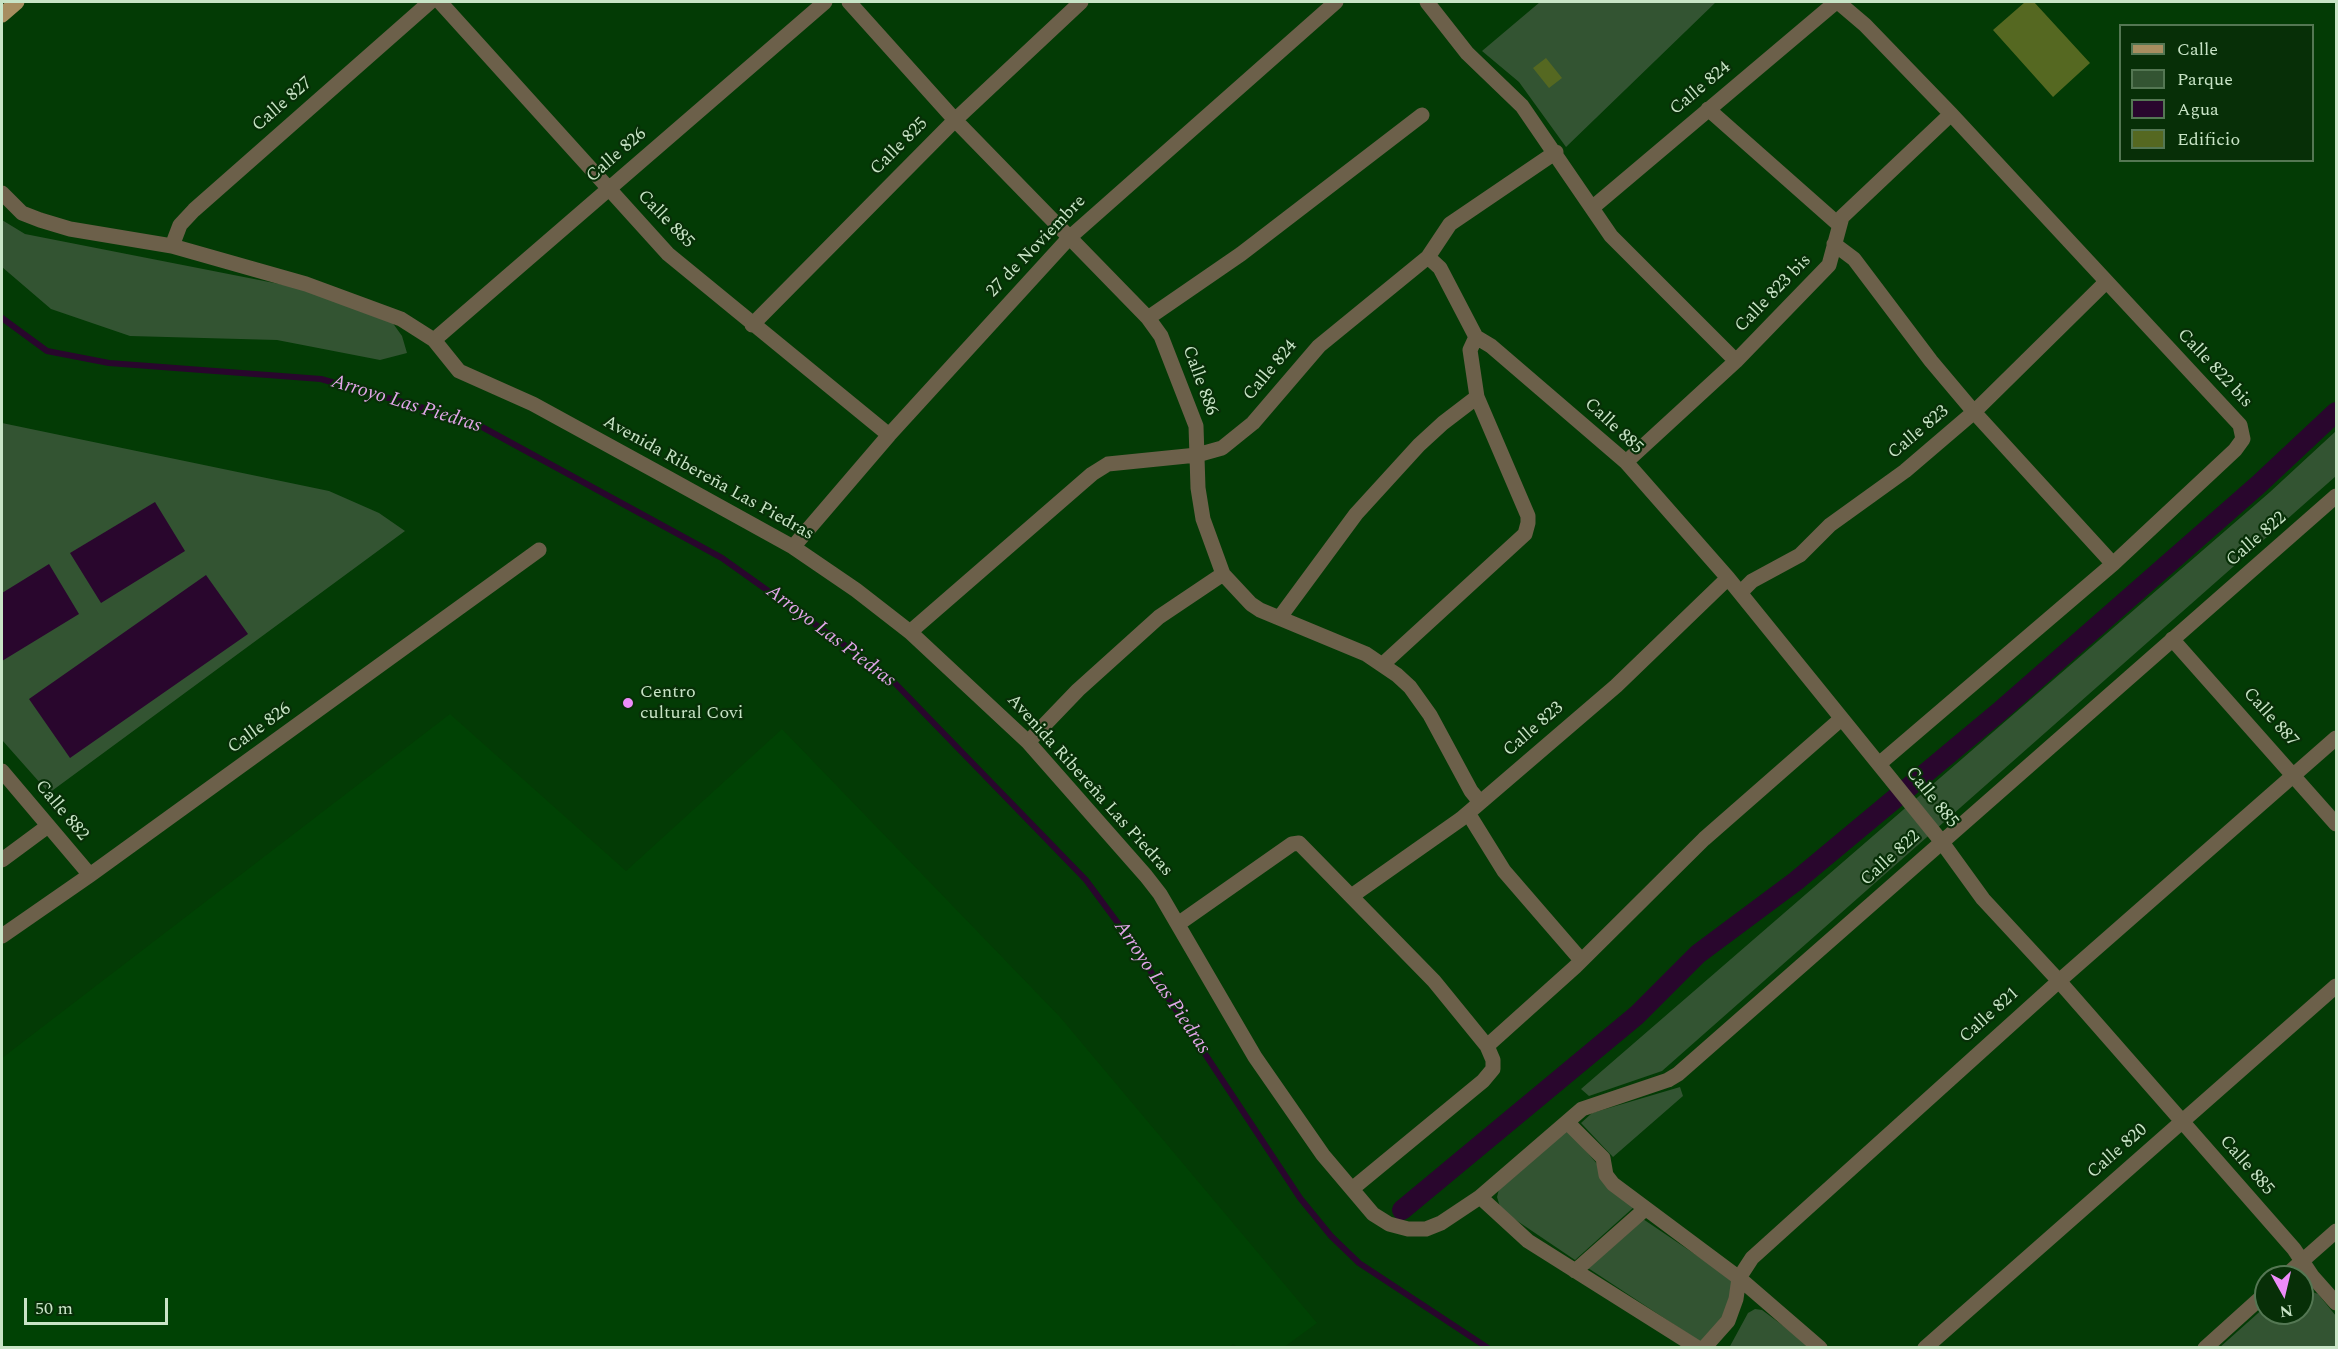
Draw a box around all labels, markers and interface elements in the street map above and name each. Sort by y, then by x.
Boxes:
legend [2119,24,2314,162]
text: Calle [2177,36,2218,63]
street label: Calle 824 [1666,57,1736,121]
text: Parque [2177,66,2233,93]
street label: Calle 827 [249,73,317,137]
text: Agua [2177,96,2219,123]
street label: Calle 825 [867,114,933,180]
street label: Calle 826 [583,124,651,188]
text: Edificio [2177,126,2240,153]
street label: Calle 885 [632,186,698,254]
street label: 27 de Noviembre [983,191,1091,303]
street label: Calle 823 bis [1731,250,1817,338]
street label: Calle 822 bis [2172,325,2256,413]
street label: Calle 824 [1239,336,1303,406]
street label: Calle 886 [1176,343,1222,419]
water label: Arroyo Las Piedras [328,371,484,439]
street label: Calle 885 [1579,394,1647,460]
street label: Calle 823 [1884,401,1954,465]
street label: Avenida Ribereña Las Piedras [599,412,817,546]
street label: Calle 822 [2223,508,2291,572]
water label: Arroyo Las Piedras [761,581,899,693]
place label: Centro cultural Covi [640,682,743,724]
street label: Calle 887 [2238,684,2302,752]
street label: Avenida Ribereña Las Piedras [1001,690,1177,882]
marker: Centro cultural Covi [621,696,635,710]
street label: Calle 823 [1500,698,1568,762]
street label: Calle 826 [224,699,296,759]
street label: Calle 885 [1900,763,1962,833]
street label: Calle 882 [29,776,93,846]
street label: Calle 822 [1857,827,1925,891]
water label: Arroyo Las Piedras [1108,917,1214,1059]
street label: Calle 821 [1956,984,2024,1048]
street label: Calle 820 [2084,1120,2152,1184]
street label: Calle 885 [2214,1132,2278,1200]
north arrow [2254,1265,2314,1325]
scale bar [27,1286,171,1324]
text: 50 m [35,1295,73,1322]
text: N [2278,1298,2294,1324]

